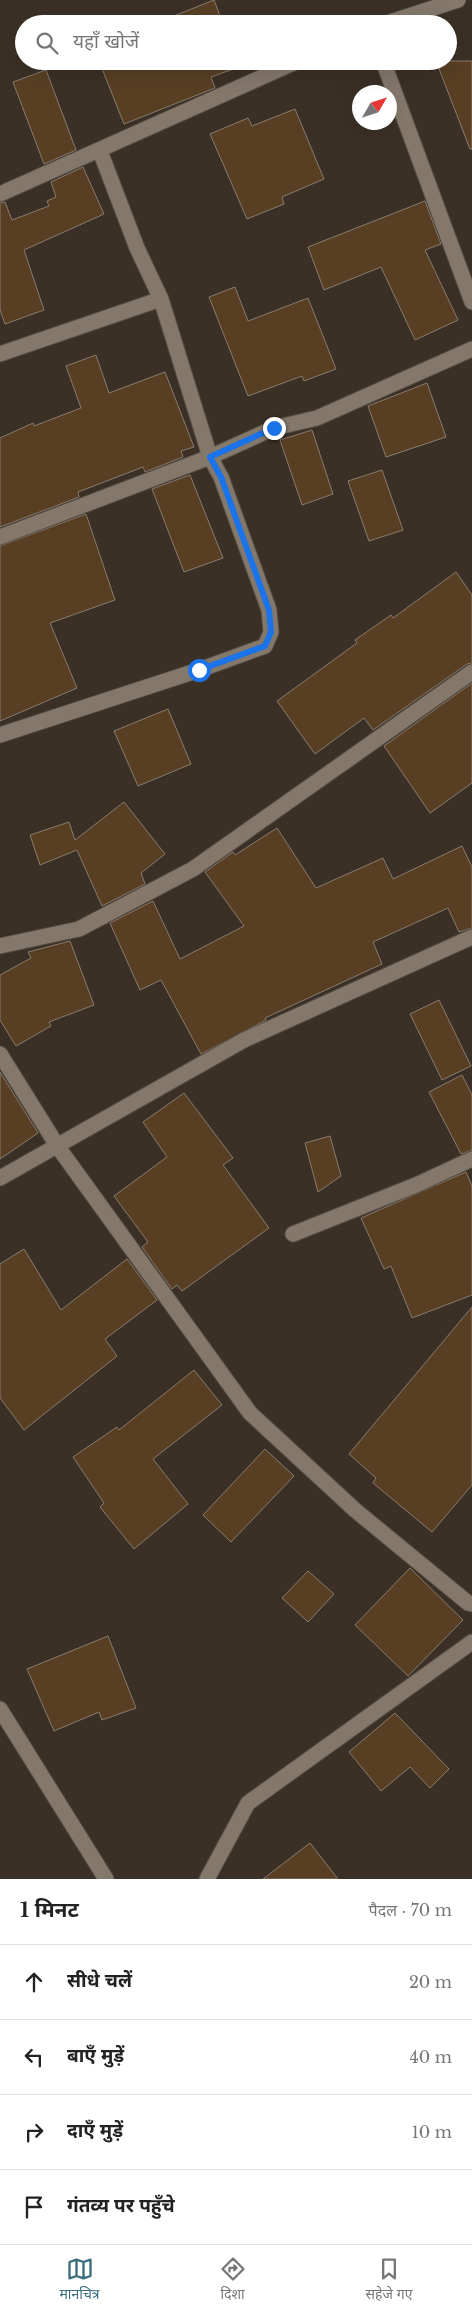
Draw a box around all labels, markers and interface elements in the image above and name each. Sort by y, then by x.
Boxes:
search box [15,15,457,70]
icon: search [33,29,61,57]
text: यहाँ खोजें [73,30,139,53]
north arrow [352,85,397,130]
route end [263,417,286,440]
route start [188,659,211,682]
text: 1 मिनट [20,1897,79,1923]
text: पैदल · 70 m [369,1900,452,1920]
icon: ahead [20,1968,48,1996]
text: सीधे चलें [67,1969,132,1992]
text: 20 m [409,1972,452,1992]
icon: left [20,2043,48,2071]
text: बाएँ मुड़ें [67,2044,124,2067]
text: 40 m [409,2047,452,2067]
icon: right [20,2118,48,2146]
text: दाएँ मुड़ें [67,2119,123,2142]
text: 10 m [412,2122,452,2142]
icon: arrive [20,2193,48,2221]
text: गंतव्य पर पहुँचे [67,2194,175,2217]
tab: मानचित्र [60,2255,100,2305]
tab: दिशा [219,2255,247,2305]
tab: सहेजे गए [366,2255,412,2305]

